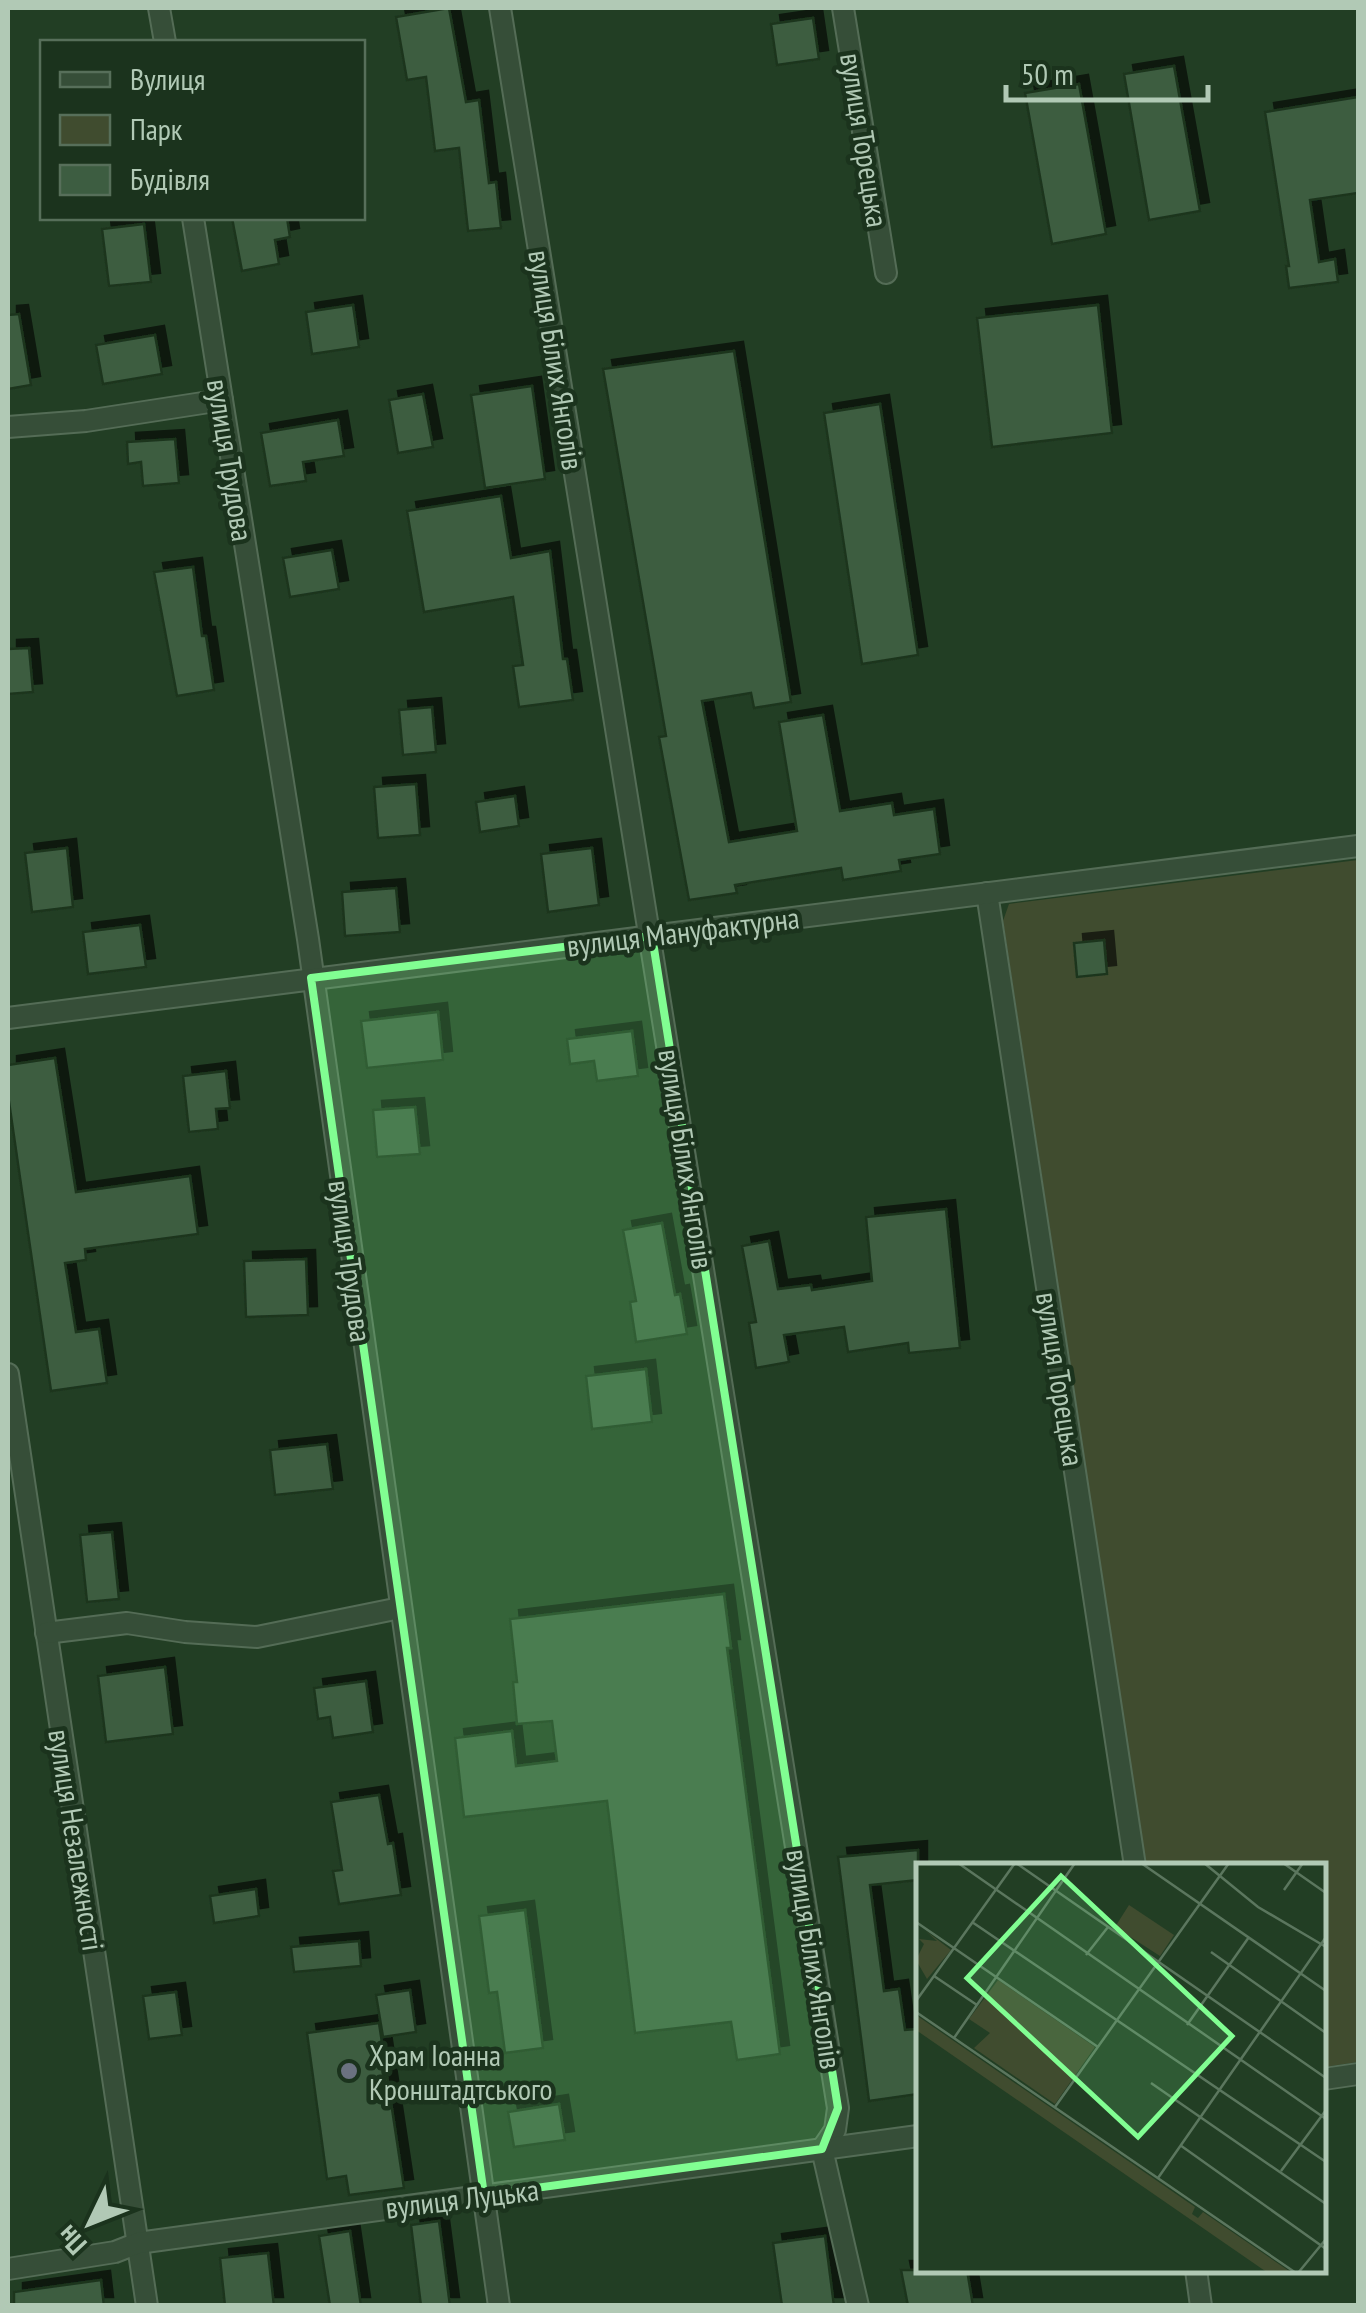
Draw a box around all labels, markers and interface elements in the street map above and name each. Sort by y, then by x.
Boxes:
legend [40,40,365,220]
scale bar [1006,40,1208,102]
street label: вулиця Торецька [832,50,898,230]
text: 50 m [1021,54,1074,93]
text: Вулиця [130,59,205,98]
text: Парк [130,109,183,148]
text: Будівля [130,159,210,198]
street label: вулиця Білих Янголів [520,247,594,473]
street label: вулиця Трудова [199,376,263,544]
street label: вулиця Мануфактурна [565,897,801,965]
street label: вулиця Білих Янголів [650,1046,724,1272]
street label: вулиця Трудова [320,1177,382,1345]
street label: вулиця Торецька [1028,1289,1094,1469]
street label: вулиця Незалежності [40,1727,114,1953]
street label: вулиця Білих Янголів [778,1846,852,2072]
inset map [916,1863,1326,2273]
place label: Храм Іоанна Кронштадтського [369,2035,552,2108]
marker: Храм Іоанна Кронштадтського [338,2060,360,2082]
street label: вулиця Луцька [383,2169,541,2227]
north arrow [40,2173,140,2273]
text: Пн [49,2218,94,2263]

